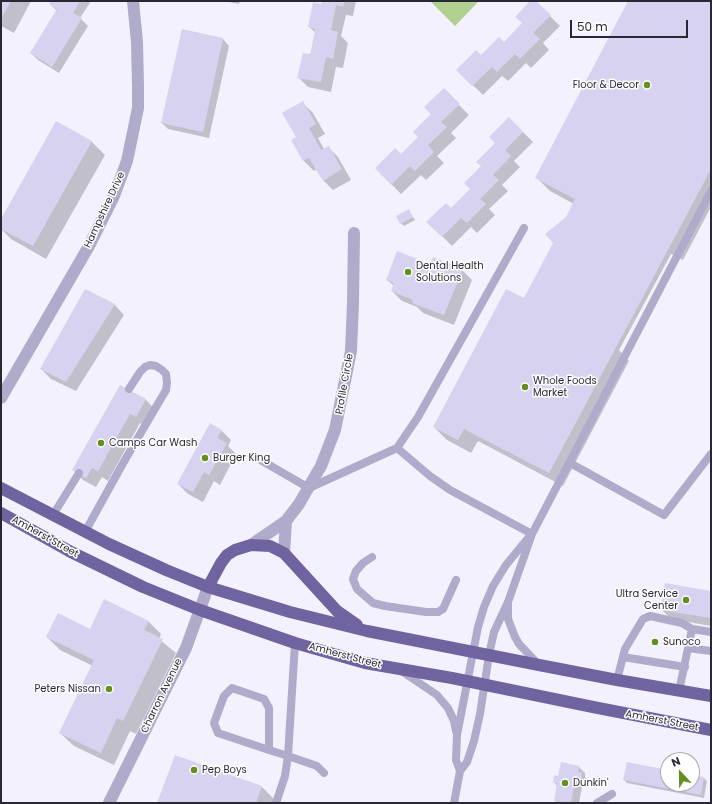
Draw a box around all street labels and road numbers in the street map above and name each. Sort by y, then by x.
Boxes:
street label: Hampshire Drive [82,170,128,250]
street label: Profile Circle [334,353,356,415]
street label: Amherst Street [10,514,80,560]
street label: Amherst Street [308,641,382,671]
street label: Charron Avenue [139,657,185,735]
street label: Amherst Street [624,708,700,734]

